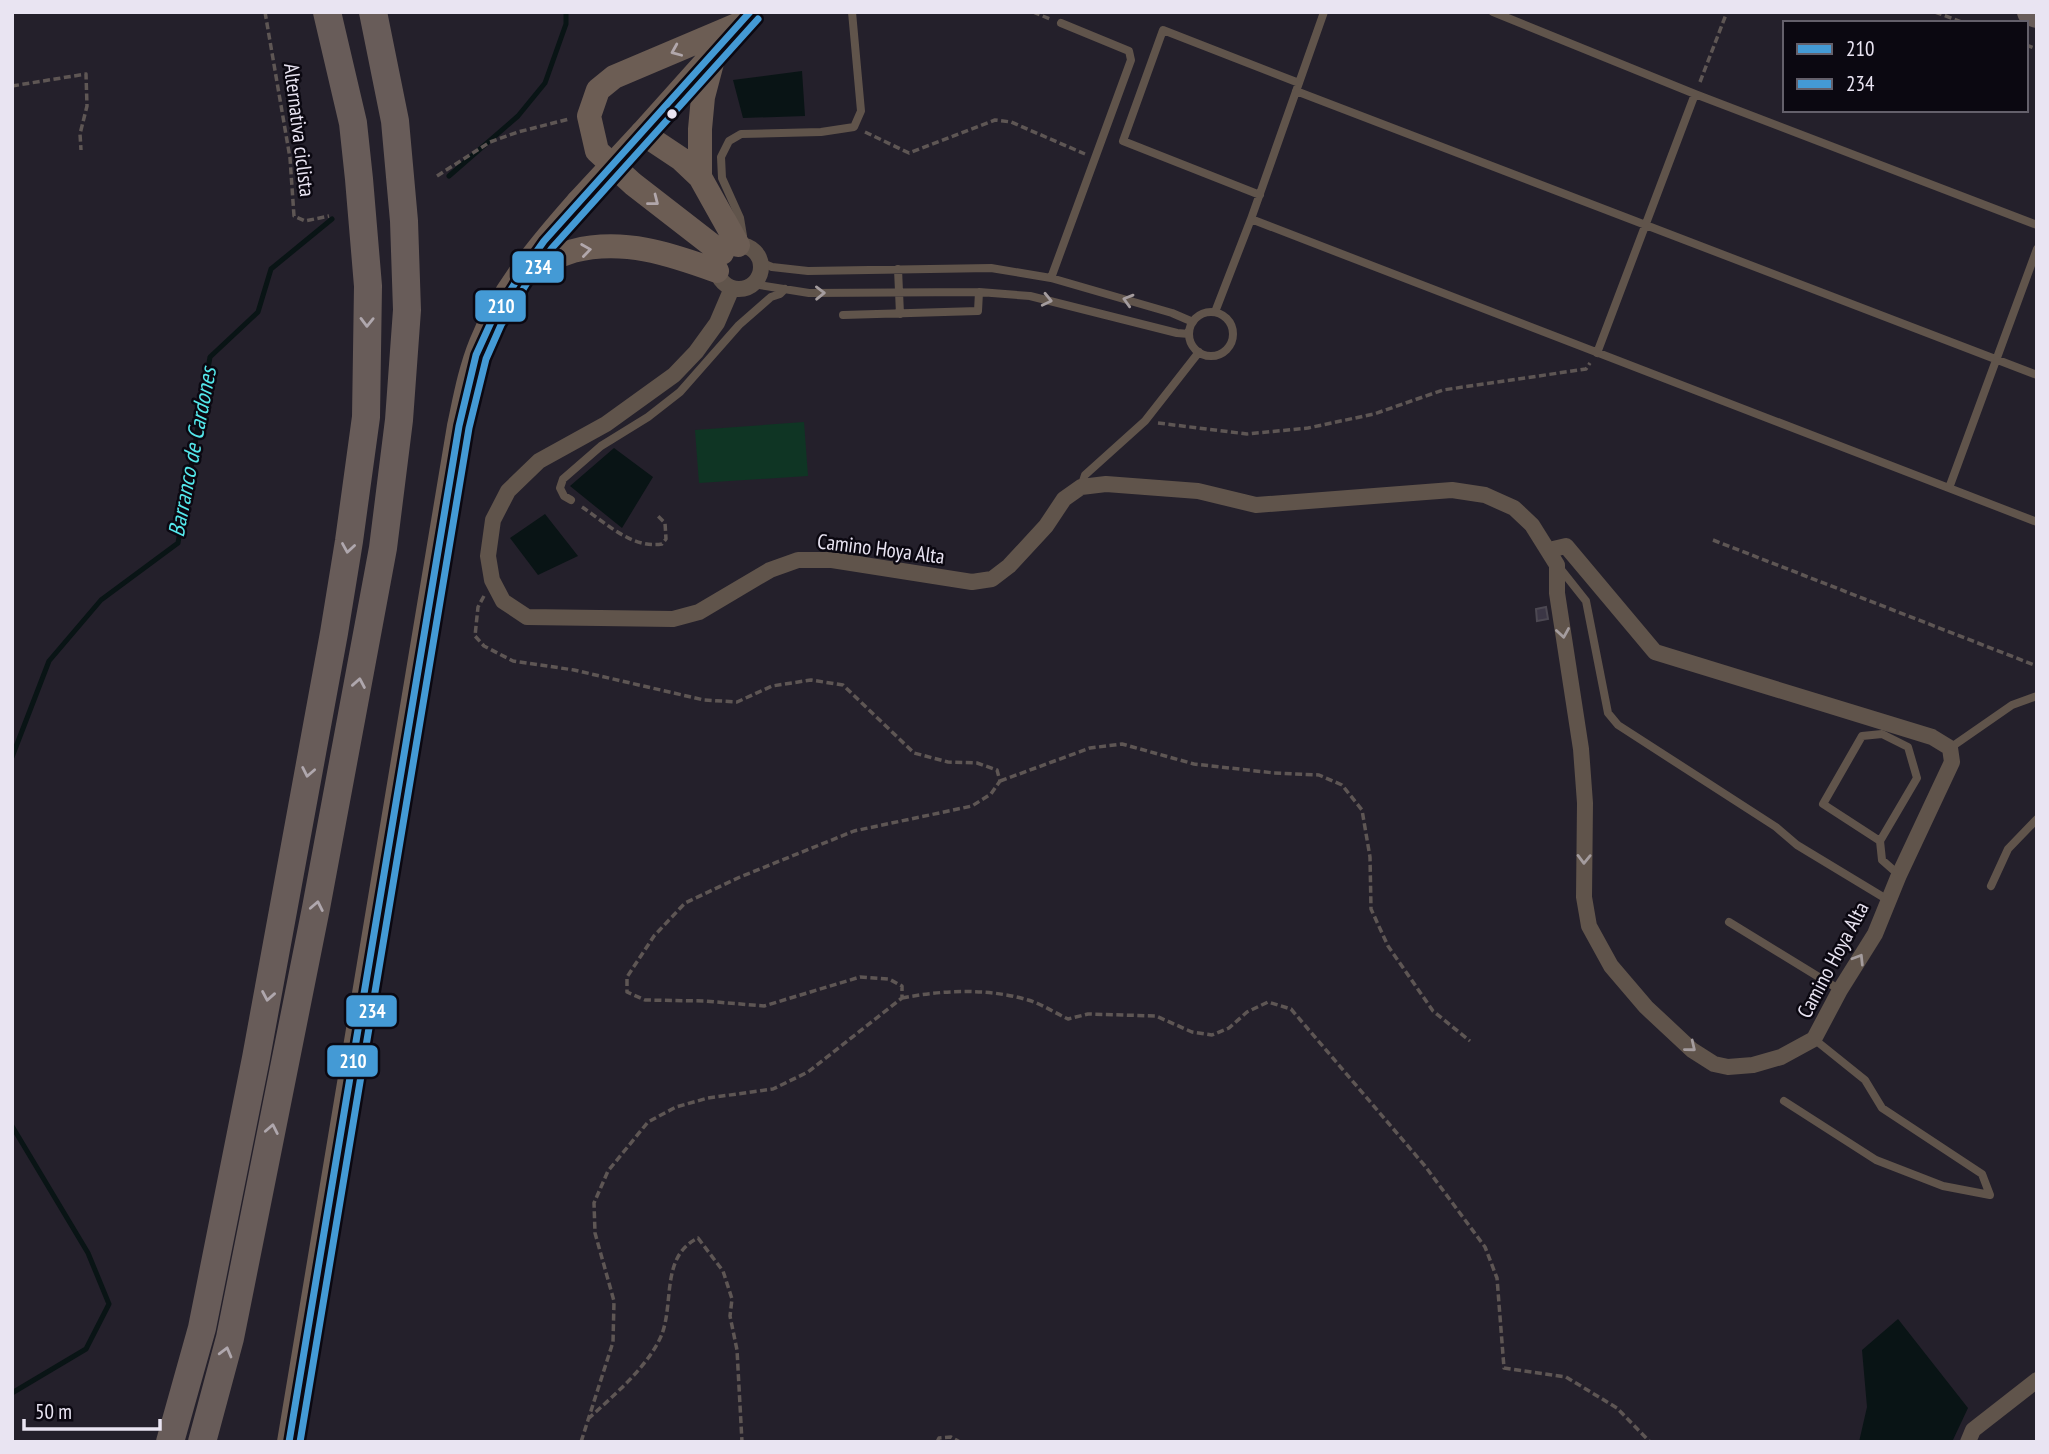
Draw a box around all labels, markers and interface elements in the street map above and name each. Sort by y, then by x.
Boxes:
legend [1783,21,2028,112]
text: 210 [1846,35,1874,62]
one-way arrow [671,42,683,56]
street label: Alternativa ciclista [278,62,321,198]
text: 234 [1846,70,1875,97]
unlabelled marker [665,107,679,121]
one-way arrow [647,192,659,205]
one-way arrow [580,242,591,257]
line badge: 234 [511,250,565,284]
text: 234 [524,255,552,279]
one-way arrow [816,285,826,301]
line badge: 210 [474,289,527,323]
one-way arrow [1041,292,1053,307]
text: 210 [487,294,515,318]
one-way arrow [1123,294,1135,309]
one-way arrow [360,316,375,327]
water label: Barranco de Cardones [161,363,223,539]
street label: Camino Hoya Alta [816,527,946,570]
one-way arrow [341,542,356,554]
one-way arrow [1556,627,1571,639]
one-way arrow [351,677,366,689]
one-way arrow [302,766,317,778]
one-way arrow [1577,854,1592,865]
street label: Camino Hoya Alta [1791,897,1875,1023]
one-way arrow [308,900,323,912]
one-way arrow [1851,953,1864,966]
one-way arrow [261,990,276,1002]
line badge: 234 [345,994,398,1028]
text: 234 [358,999,386,1023]
one-way arrow [1683,1039,1695,1052]
line badge: 210 [326,1044,379,1078]
text: 210 [339,1049,367,1073]
one-way arrow [264,1123,279,1135]
one-way arrow [218,1346,233,1358]
scale bar [24,1388,161,1432]
text: 50 m [35,1398,72,1425]

